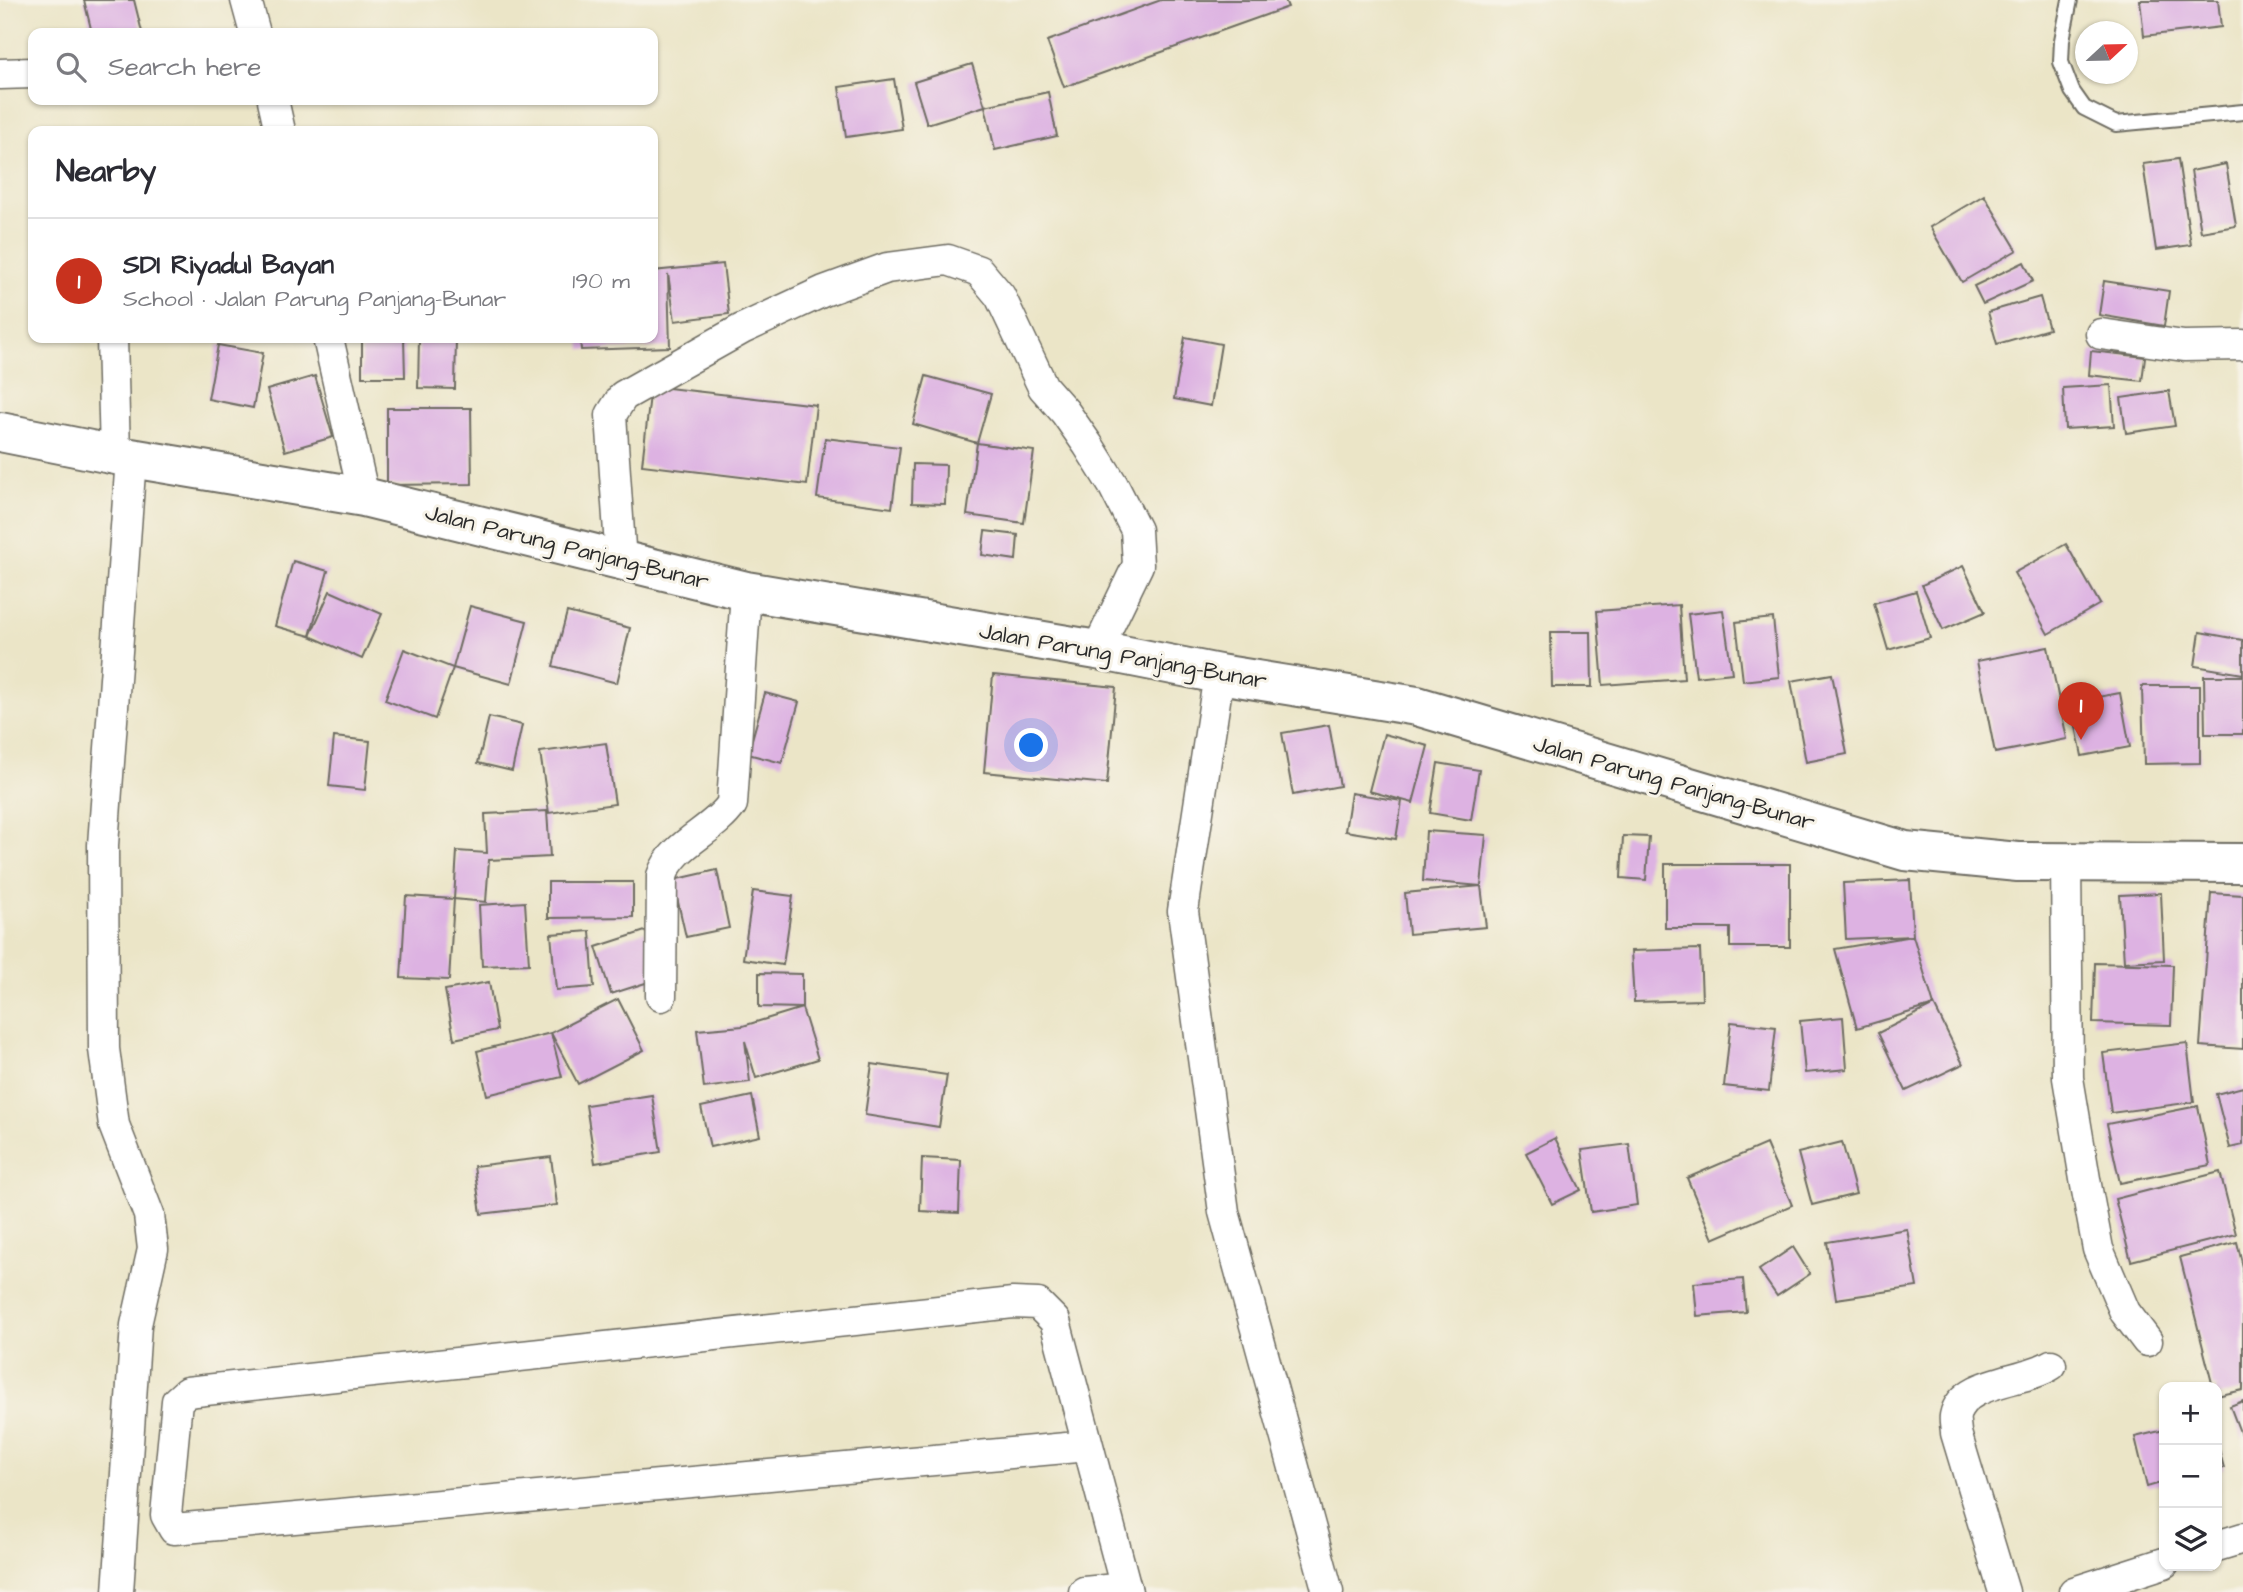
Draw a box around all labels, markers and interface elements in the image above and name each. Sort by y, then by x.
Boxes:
north arrow [2075,21,2138,84]
search box [28,28,658,105]
icon: search [52,48,90,86]
text: Search here [108,49,261,85]
text: Nearby [56,151,156,193]
text: SDI Riyadul Bayan [123,247,334,283]
text: 1 [78,265,80,297]
text: 190 m [572,265,630,297]
text: School · Jalan Parung Panjang–Bunar [123,283,506,315]
street label: Jalan Parung Panjang–Bunar [422,496,712,599]
street label: Jalan Parung Panjang–Bunar [977,615,1270,698]
pin: 1 [2058,682,2104,740]
street label: Jalan Parung Panjang–Bunar [1529,727,1819,840]
your location [1014,728,1048,762]
map controls [2159,1382,2222,1571]
button: + [2159,1382,2222,1445]
button: − [2159,1445,2222,1508]
button: layers [2159,1508,2222,1571]

